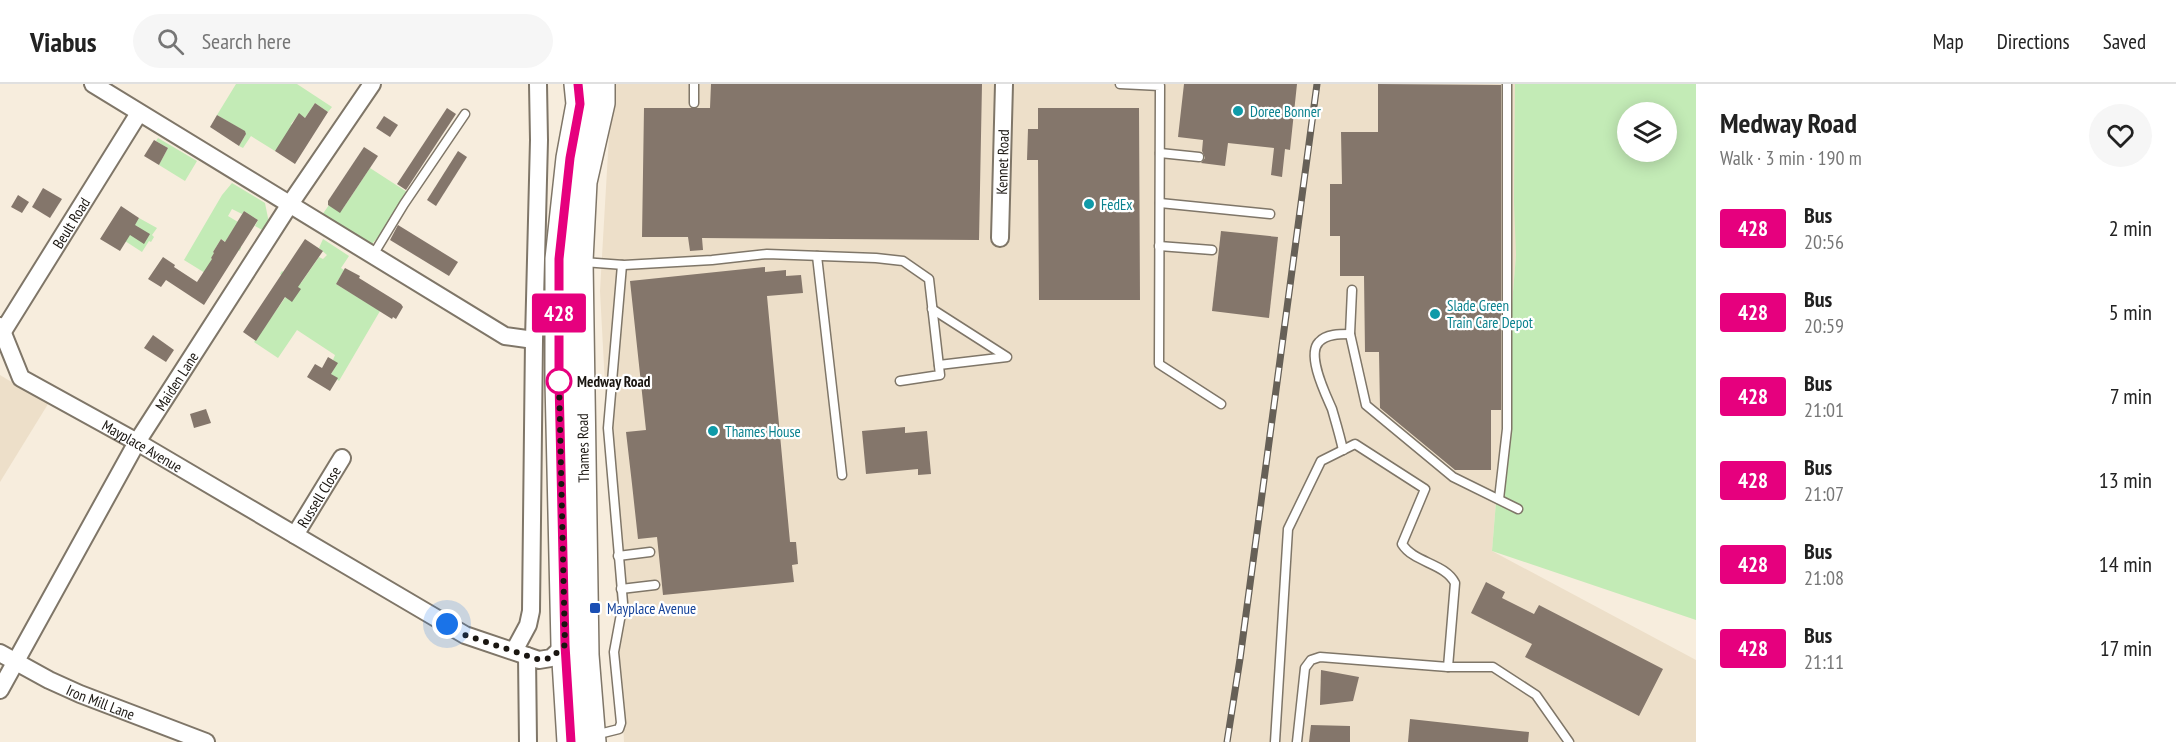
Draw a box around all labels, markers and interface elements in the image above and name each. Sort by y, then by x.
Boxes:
search box [133,14,553,68]
text: Viabus [30,23,97,60]
icon: search [154,25,187,58]
text: Search here [202,27,291,55]
text: Map [1933,28,1964,55]
text: Directions [1997,28,2070,55]
text: Saved [2103,28,2146,55]
place label: Doree Bonner [1250,102,1322,121]
map controls [1617,102,1677,162]
button: layers [1617,102,1677,162]
marker: Doree Bonner [1231,104,1245,118]
text: Medway Road [1720,104,1857,141]
button: heart [2089,104,2152,167]
street label: Kennet Road [992,129,1012,195]
text: Walk · 3 min · 190 m [1720,145,1862,171]
street label: Beult Road [48,194,94,252]
place label: FedEx [1101,195,1133,214]
marker: FedEx [1082,197,1096,211]
text: Bus [1804,201,1832,229]
text: 2 min [2109,214,2152,242]
text: 428 [1738,215,1768,242]
text: 20:56 [1804,229,1844,255]
text: Bus [1804,285,1832,313]
line badge: 428 [524,294,594,332]
place label: Slade Green Train Care Depot [1447,296,1533,332]
text: 5 min [2109,298,2152,326]
text: 428 [1738,299,1768,326]
text: 428 [544,300,574,327]
marker: Slade Green Train Care Depot [1428,307,1442,321]
text: 20:59 [1804,313,1844,339]
street label: Maiden Lane [150,348,202,414]
marker: Medway Road [546,368,572,394]
text: Bus [1804,369,1832,397]
place label: Medway Road [577,372,651,391]
text: 7 min [2110,382,2152,410]
text: 428 [1738,383,1768,410]
text: 21:01 [1804,397,1844,423]
street label: Thames Road [573,413,593,483]
street label: Mayplace Avenue [99,415,186,476]
place label: Thames House [725,422,801,441]
marker: Thames House [706,424,720,438]
text: Bus [1804,453,1832,481]
street label: Russell Close [293,462,344,531]
text: 13 min [2099,466,2152,494]
text: 428 [1738,467,1768,494]
text: 21:07 [1804,481,1844,507]
text: Bus [1804,537,1832,565]
text: 14 min [2099,550,2152,578]
text: 428 [1738,551,1768,578]
text: 21:08 [1804,565,1844,591]
place label: Mayplace Avenue [607,599,696,618]
marker: Mayplace Avenue [588,601,602,615]
your location [432,609,462,639]
text: Bus [1804,621,1832,649]
text: 17 min [2100,634,2152,662]
text: 428 [1738,635,1768,662]
text: 21:11 [1804,649,1844,675]
street label: Iron Mill Lane [63,680,137,723]

